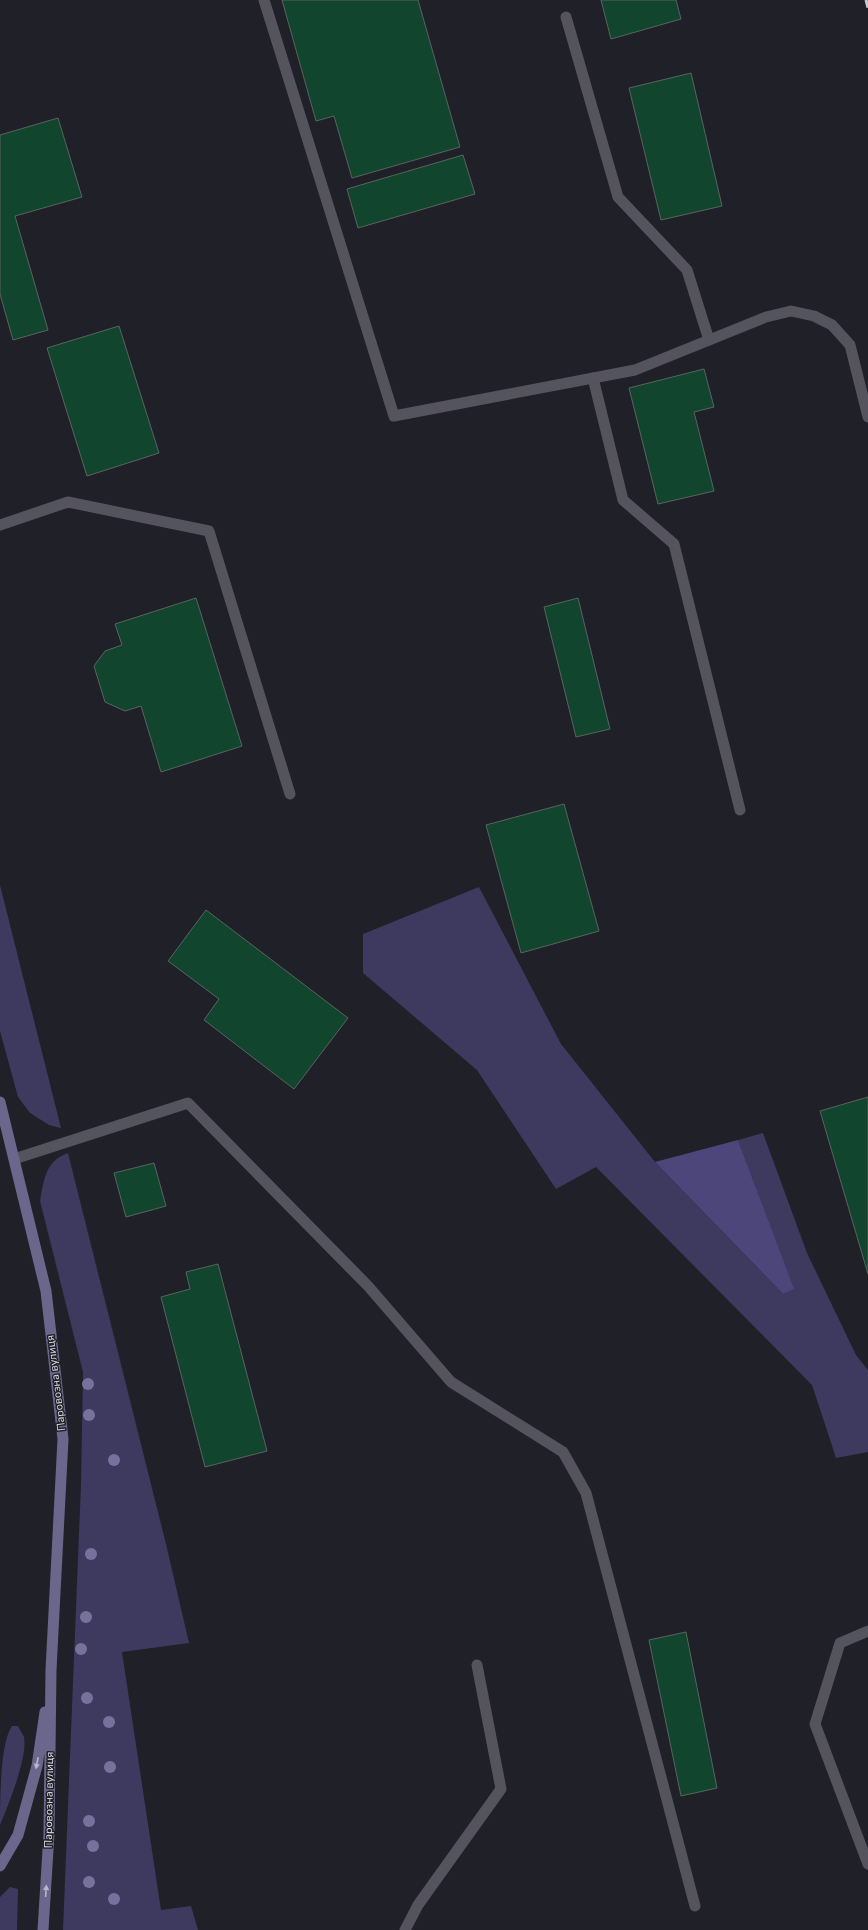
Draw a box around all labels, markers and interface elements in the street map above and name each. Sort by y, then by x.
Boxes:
street label: Паровозна вулиця [43,1334,69,1432]
street label: Паровозна вулиця [41,1752,57,1848]
one-way arrow [34,1757,40,1770]
one-way arrow [42,1885,49,1897]

